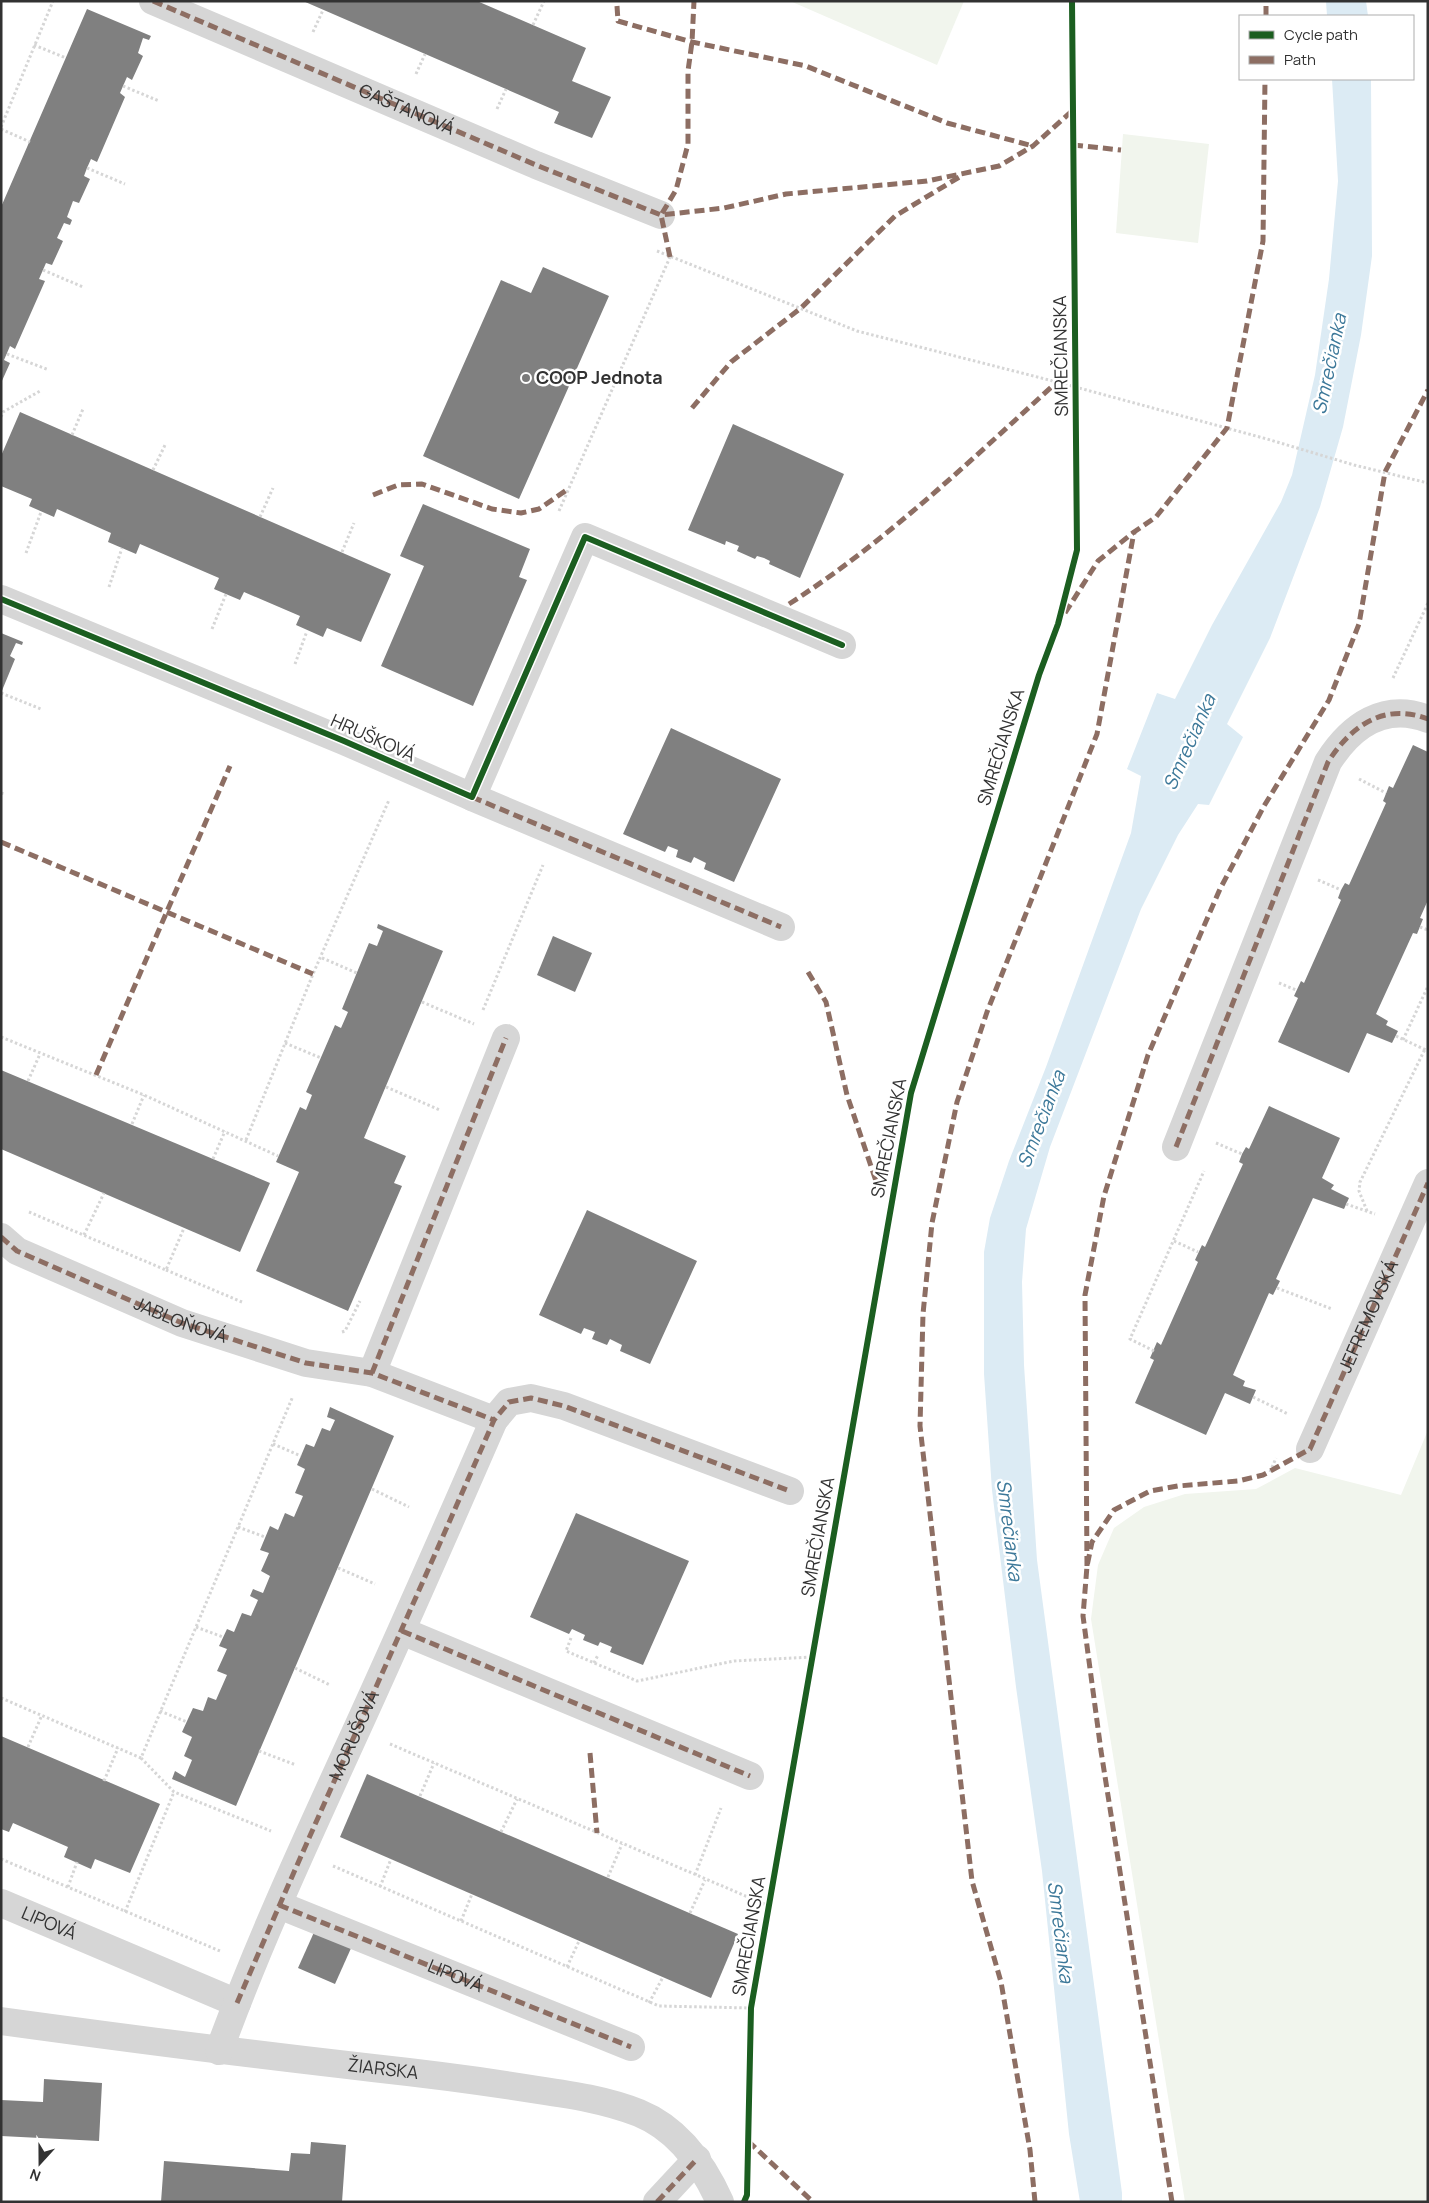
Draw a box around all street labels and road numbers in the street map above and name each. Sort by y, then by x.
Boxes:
street label: GAŠTANOVÁ [355,78,459,140]
street label: SMREČIANSKA [1047,295,1073,417]
street label: SMREČIANSKA [971,685,1029,808]
street label: HRUŠKOVÁ [327,708,420,767]
street label: SMREČIANSKA [865,1075,911,1200]
street label: JEFREMOVSKÁ [1332,1255,1404,1376]
street label: JABLOŇOVÁ [131,1291,231,1348]
street label: SMREČIANSKA [795,1474,839,1599]
street label: MORUŠOVÁ [323,1686,384,1784]
street label: SMREČIANSKA [726,1873,770,1998]
street label: LIPOVÁ [18,1900,81,1945]
street label: LIPOVÁ [424,1953,487,1997]
street label: ŽIARSKA [346,2052,420,2084]

